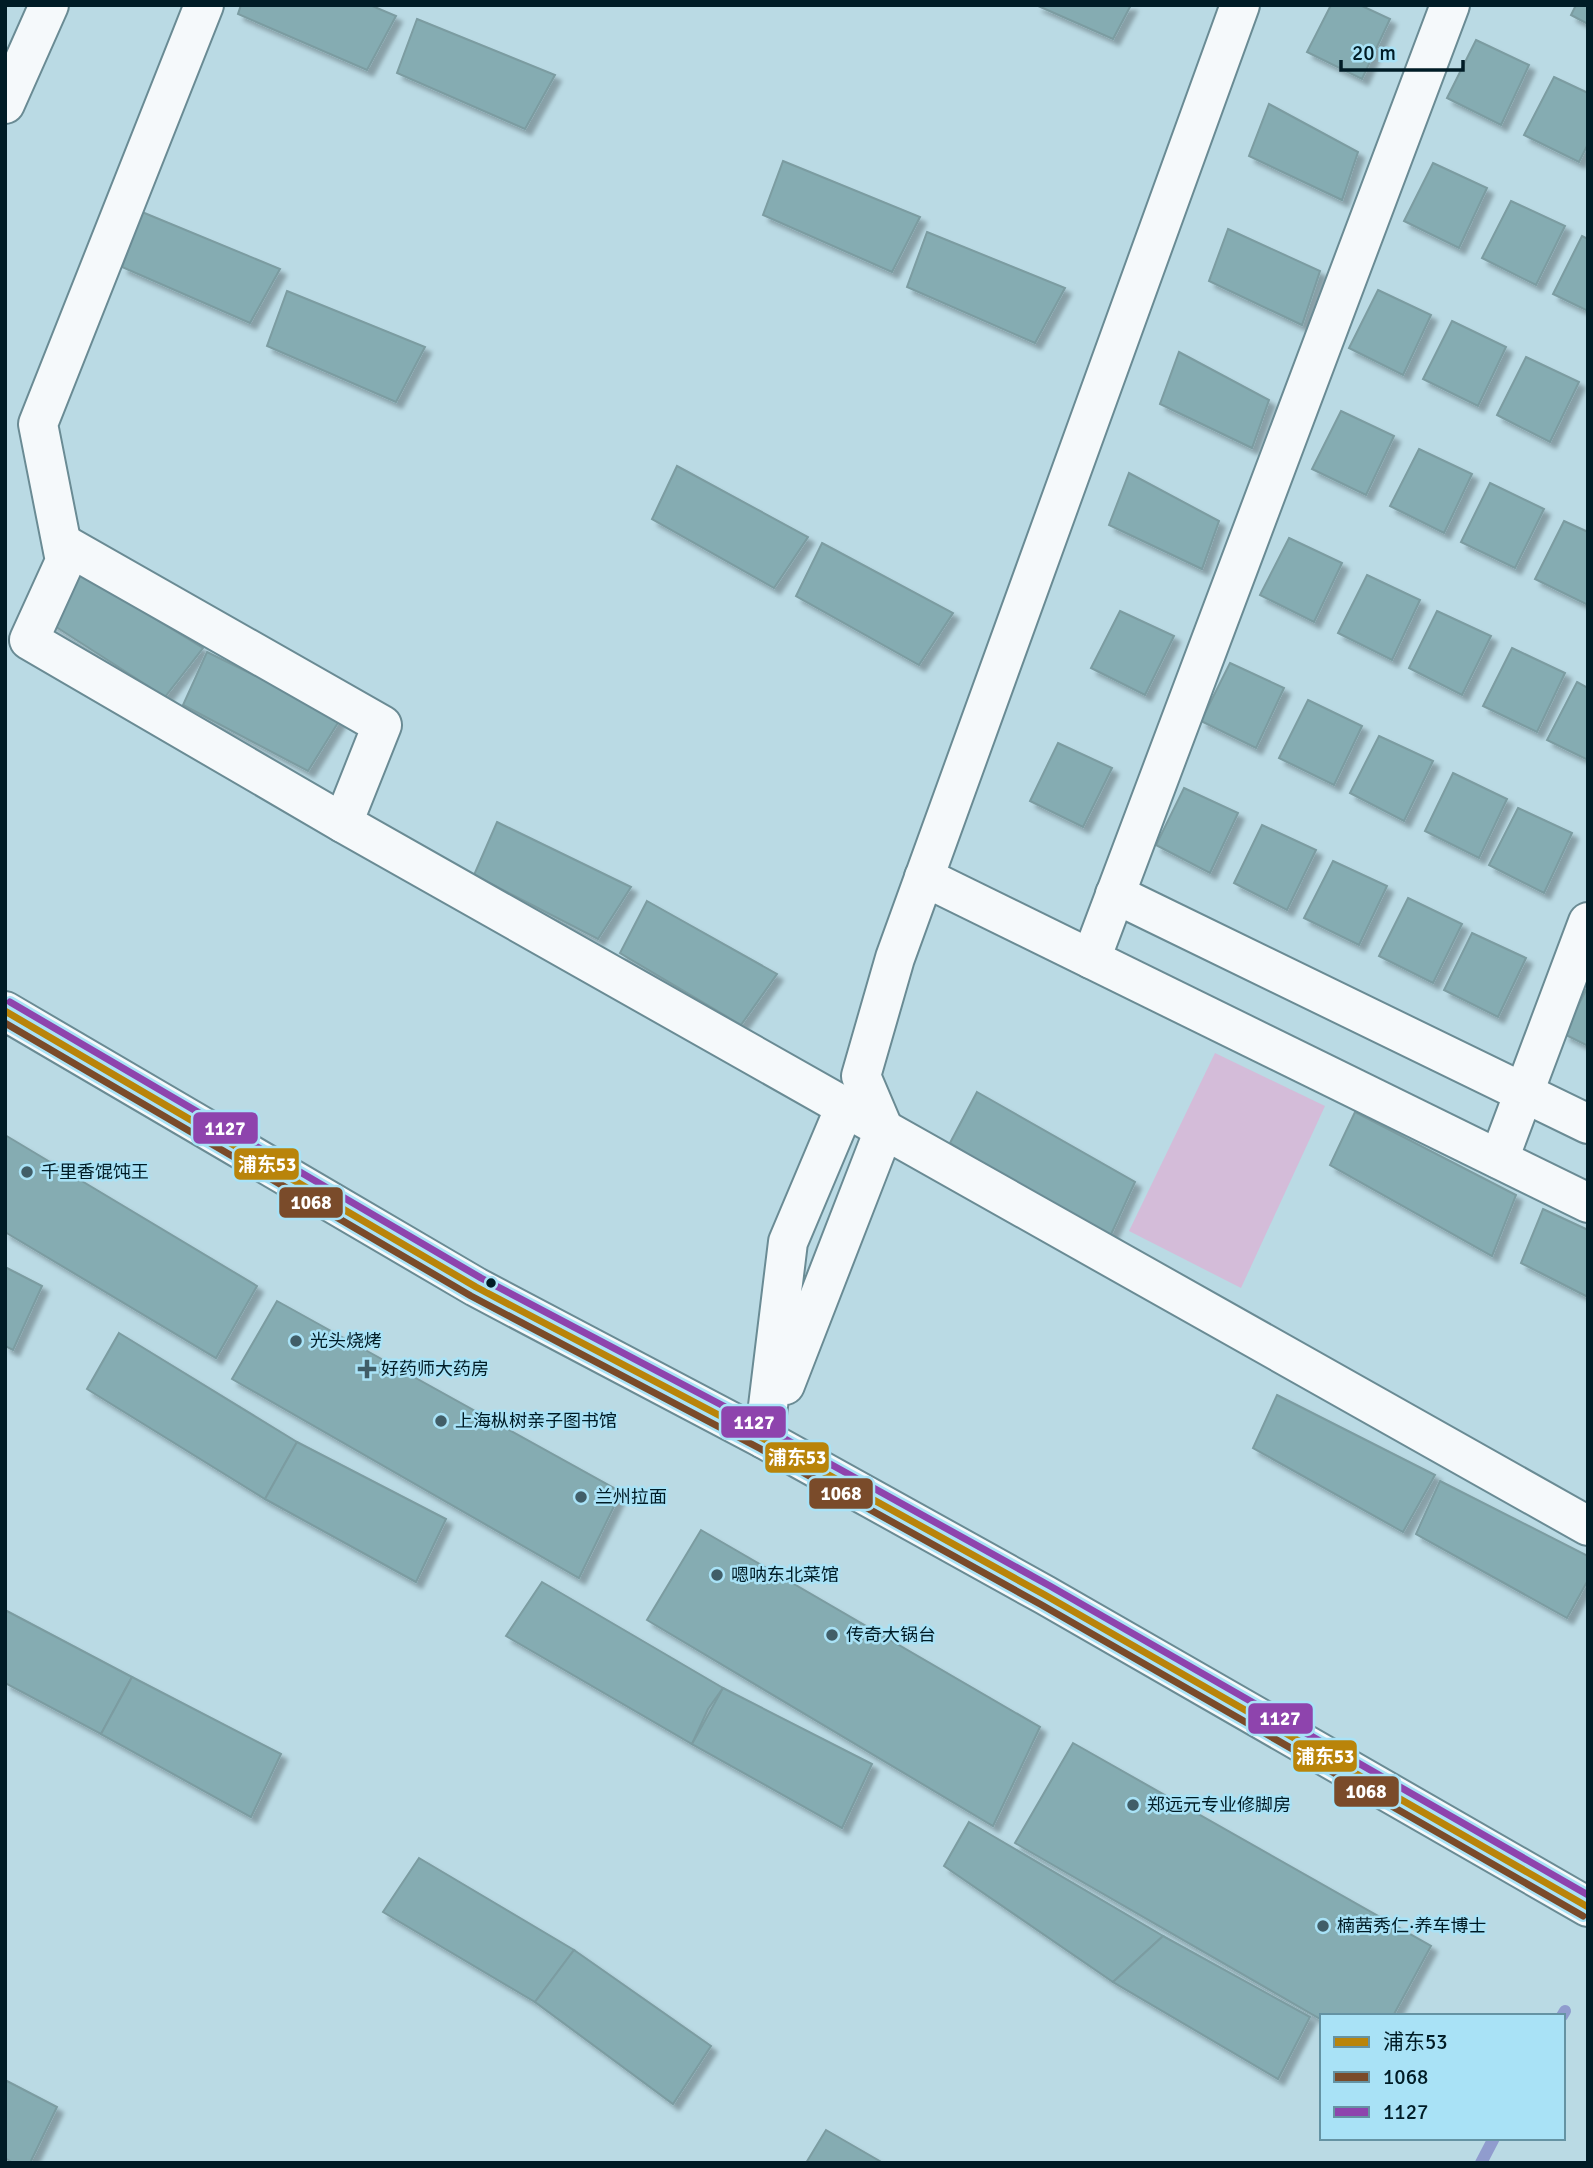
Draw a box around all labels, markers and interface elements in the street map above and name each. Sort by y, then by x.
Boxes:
scale bar [1341,28,1464,72]
text: 20 m [1352,40,1396,66]
line badge: 1127 [192,1111,259,1145]
text: 1127 [204,1117,246,1141]
line badge: 浦东53 [233,1147,300,1181]
text: 浦东53 [238,1153,296,1177]
place label: 千里香馄饨王 [41,1161,149,1183]
marker: 千里香馄饨王 [19,1164,35,1180]
line badge: 1068 [278,1186,344,1219]
text: 1068 [290,1191,332,1215]
unlabelled marker [484,1276,498,1290]
place label: 光头烧烤 [310,1330,382,1352]
marker: 光头烧烤 [288,1333,304,1349]
place label: 好药师大药房 [381,1358,489,1380]
marker: 好药师大药房 [359,1361,375,1377]
line badge: 1127 [720,1405,787,1439]
place label: 上海枞树亲子图书馆 [455,1410,617,1432]
text: 1127 [733,1411,775,1435]
marker: 上海枞树亲子图书馆 [433,1413,449,1429]
line badge: 浦东53 [764,1441,830,1474]
text: 浦东53 [768,1446,826,1470]
line badge: 1068 [808,1477,874,1510]
text: 1068 [820,1482,862,1506]
place label: 兰州拉面 [595,1486,667,1508]
marker: 兰州拉面 [573,1489,589,1505]
place label: 嗯呐东北菜馆 [731,1564,839,1586]
marker: 嗯呐东北菜馆 [709,1567,725,1583]
place label: 传奇大锅台 [846,1624,936,1646]
marker: 传奇大锅台 [824,1627,840,1643]
line badge: 1127 [1247,1702,1314,1735]
text: 1127 [1259,1707,1301,1731]
line badge: 浦东53 [1292,1739,1358,1773]
text: 浦东53 [1296,1745,1354,1769]
line badge: 1068 [1333,1775,1400,1808]
text: 1068 [1345,1780,1387,1804]
place label: 郑远元专业修脚房 [1147,1794,1291,1816]
marker: 郑远元专业修脚房 [1125,1797,1141,1813]
place label: 楠茜秀仁·养车博士 [1337,1915,1486,1937]
marker: 楠茜秀仁·养车博士 [1315,1918,1331,1934]
legend [1320,2014,1565,2140]
text: 浦东53 [1383,2029,1448,2055]
text: 1068 [1383,2064,1428,2090]
text: 1127 [1383,2099,1428,2125]

